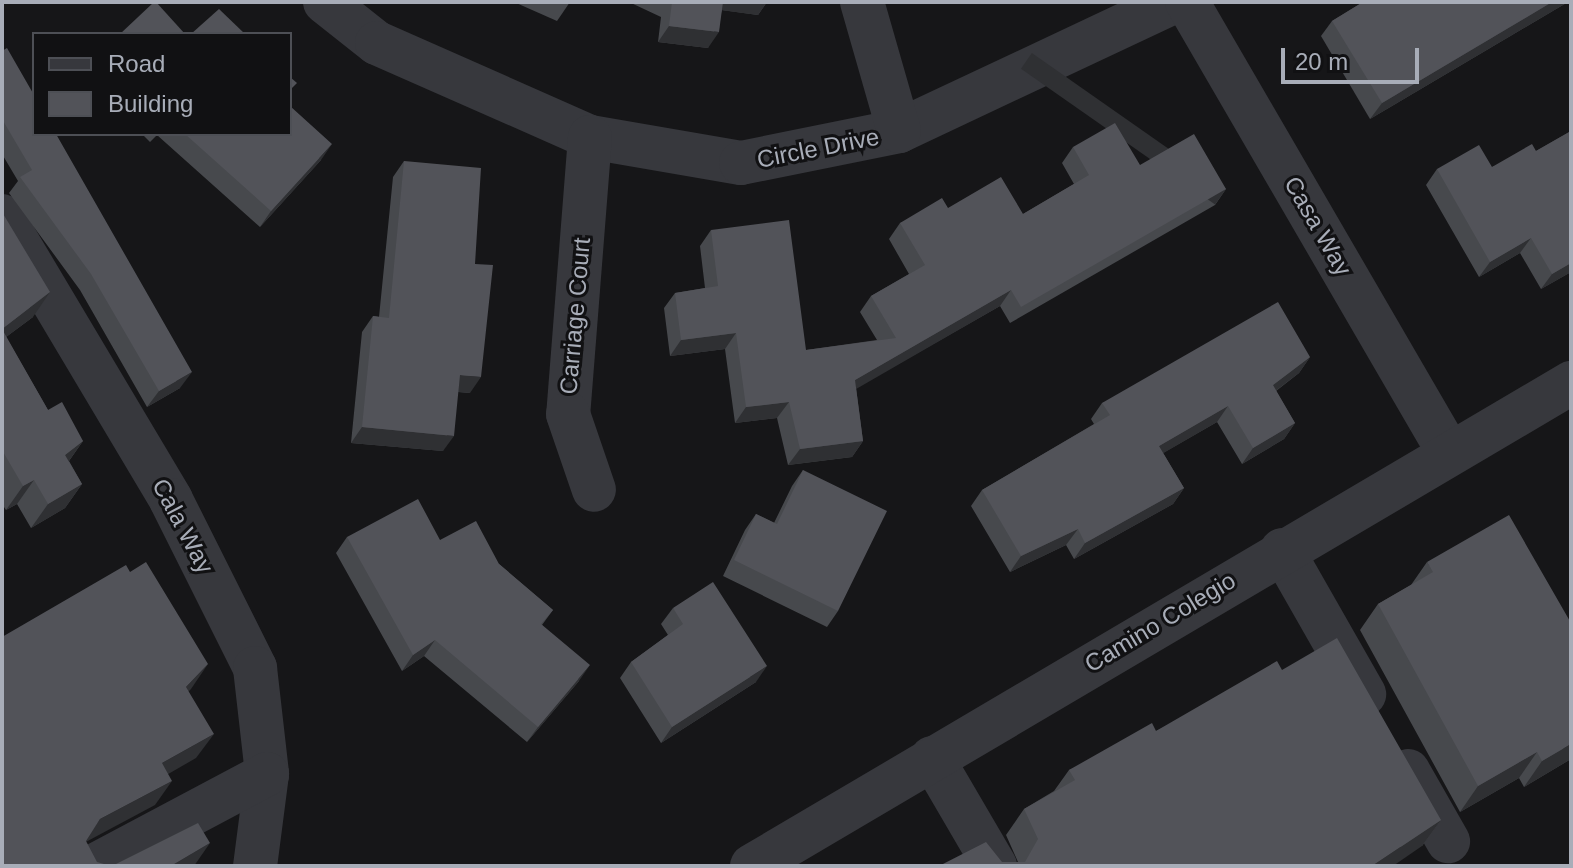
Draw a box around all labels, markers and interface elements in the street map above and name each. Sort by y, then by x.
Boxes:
legend [32,32,292,136]
scale bar [1285,32,1423,82]
text: 20 m [1295,48,1348,75]
text: Road [108,50,165,77]
text: Building [108,90,193,117]
street label: Circle Drive [754,122,882,174]
street label: Casa Way [1278,171,1358,281]
street label: Carriage Court [554,236,596,396]
street label: Cala Way [146,474,220,578]
street label: Camino Colegio [1079,566,1241,678]

